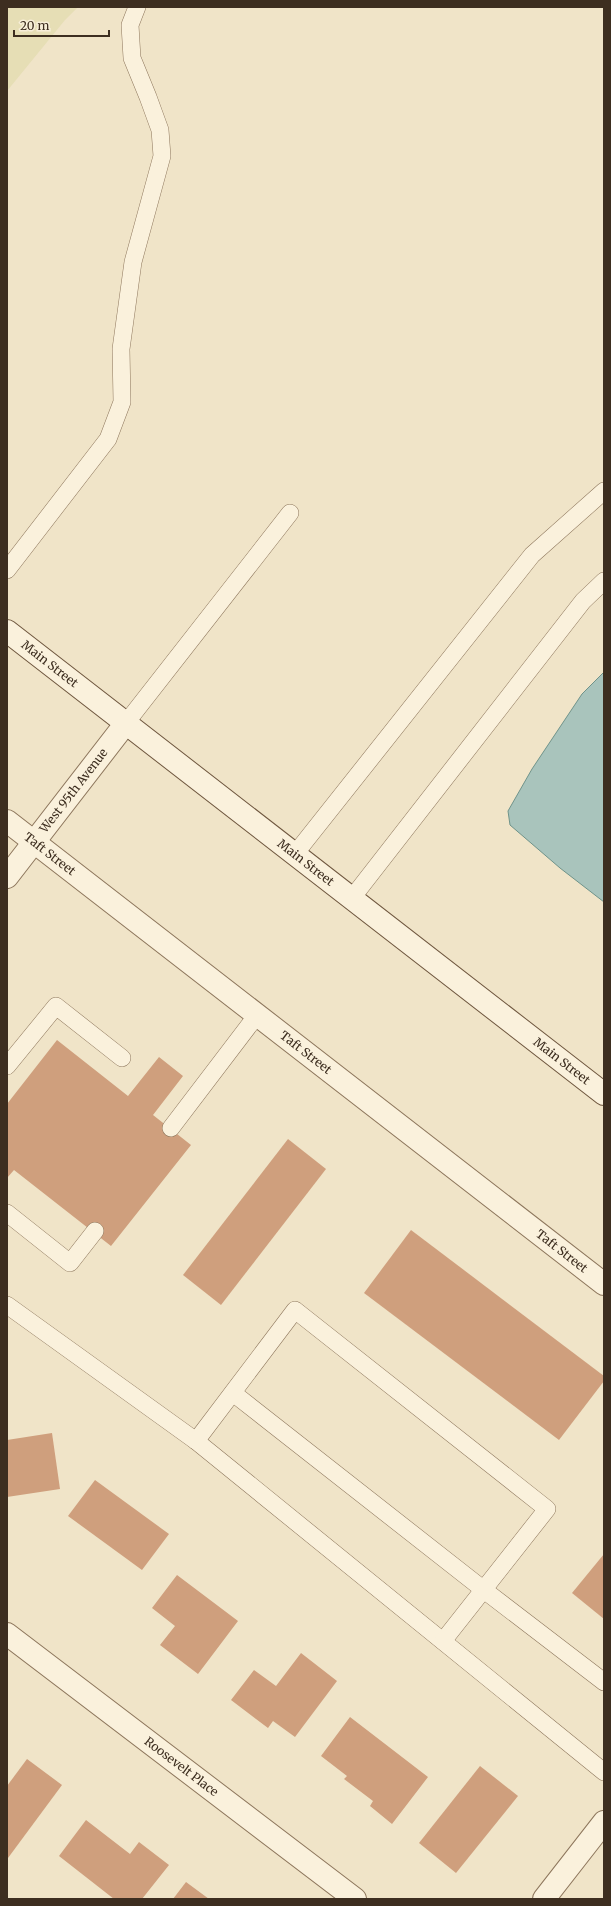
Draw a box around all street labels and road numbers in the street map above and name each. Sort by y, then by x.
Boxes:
street label: Main Street [19,637,81,690]
street label: West 95th Avenue [35,745,111,836]
street label: Taft Street [21,829,79,879]
street label: Main Street [275,836,337,889]
street label: Taft Street [277,1028,335,1077]
street label: Main Street [531,1034,594,1088]
street label: Taft Street [533,1226,591,1276]
street label: Roosevelt Place [142,1733,221,1799]

